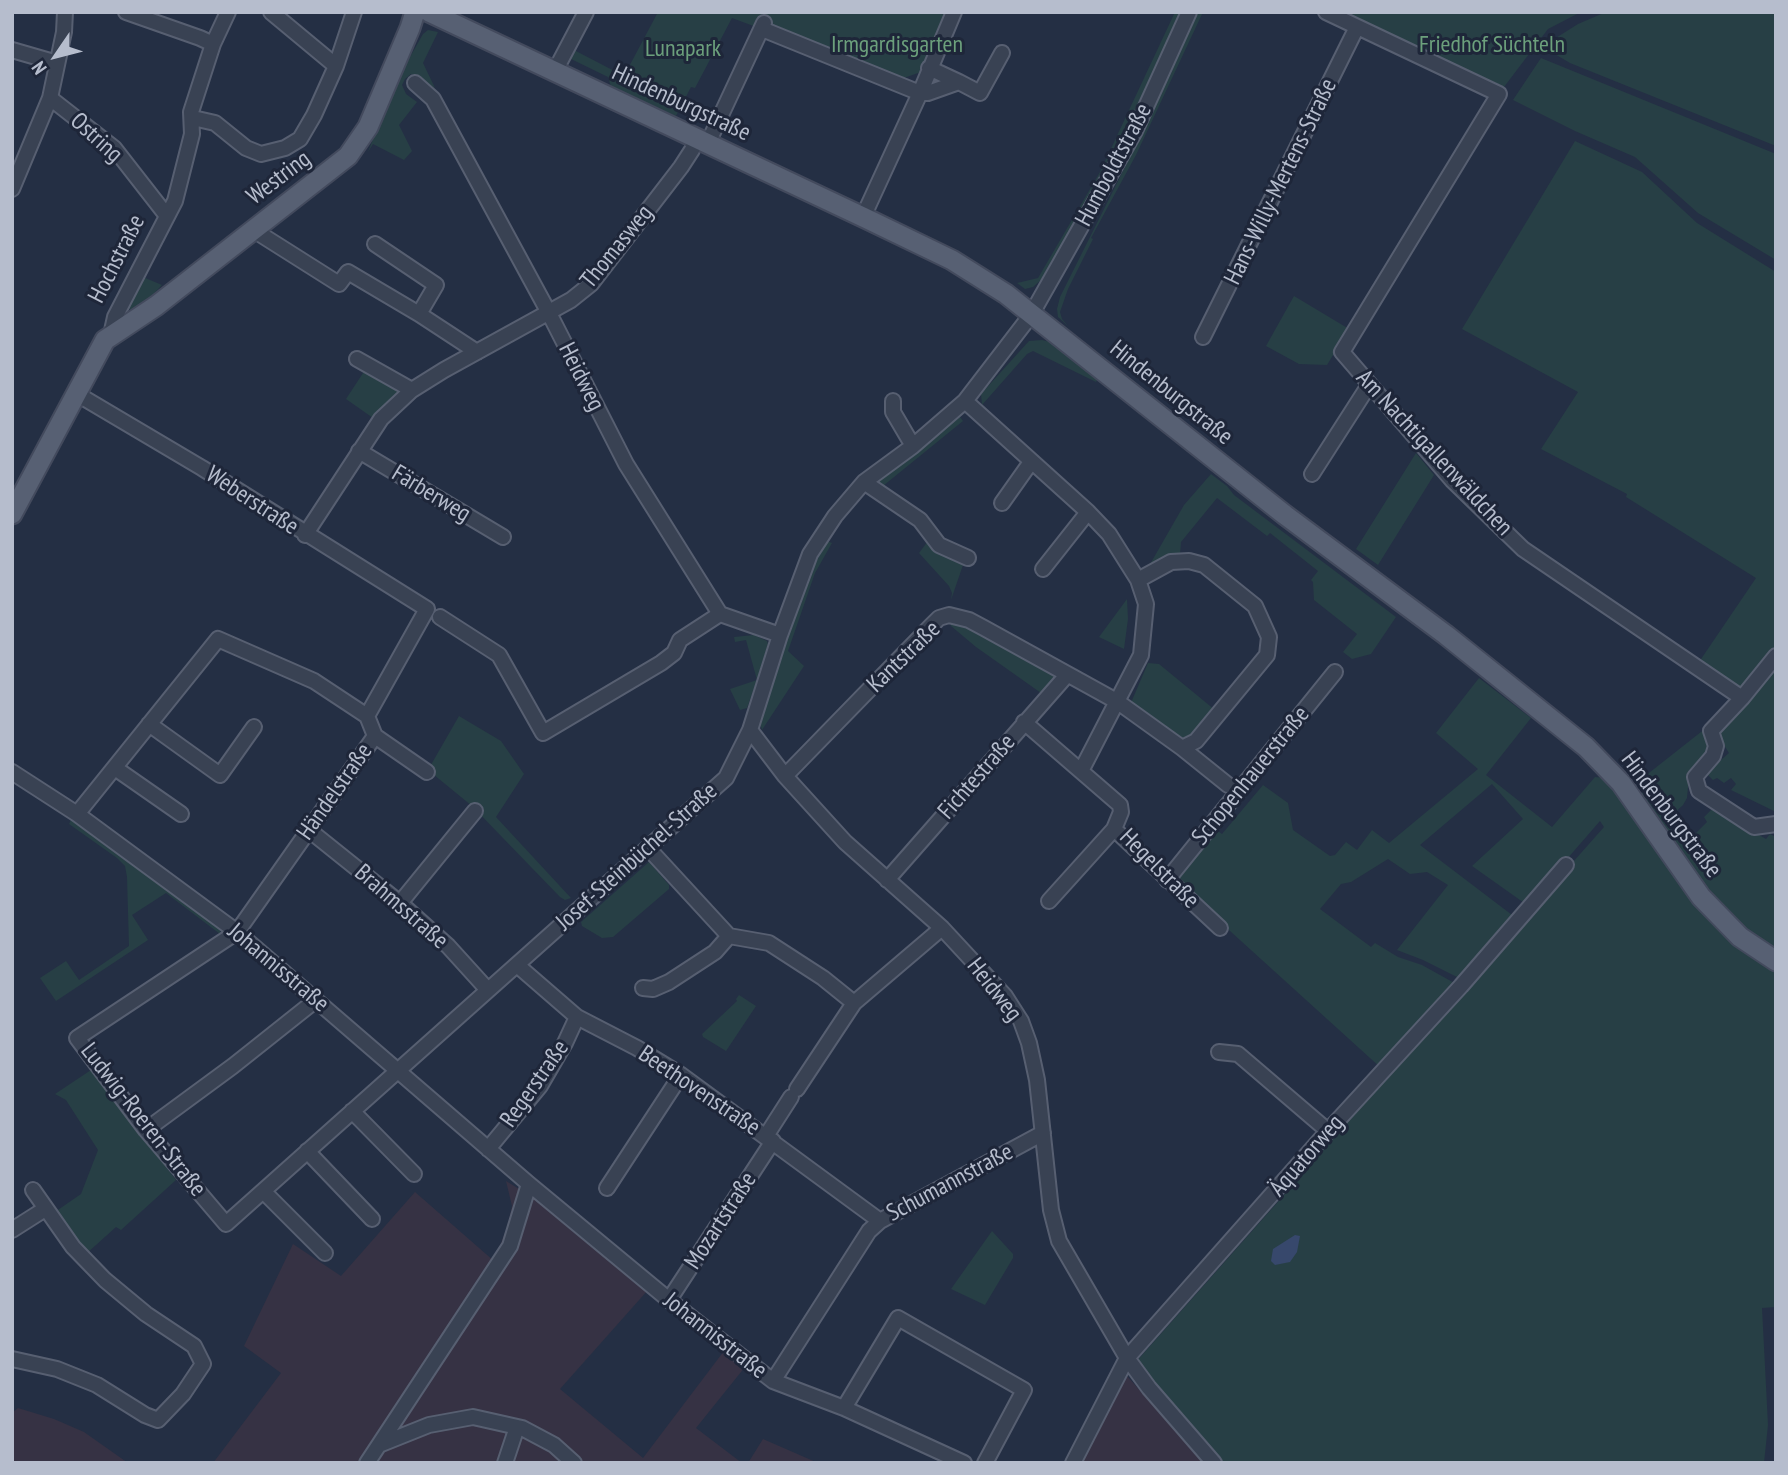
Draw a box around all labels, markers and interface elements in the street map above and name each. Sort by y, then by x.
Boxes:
north arrow [21,21,91,91]
park label: Irmgardisgarten [831,31,963,59]
park label: Friedhof Süchteln [1419,31,1565,59]
park label: Lunapark [645,35,721,63]
text: N [26,57,52,79]
street label: Hindenburgstraße [607,58,755,148]
street label: Hans-Willy-Mertens-Straße [1219,74,1343,290]
street label: Humboldtstraße [1070,99,1158,231]
street label: Ostring [64,107,128,169]
street label: Westring [241,145,317,211]
street label: Thomasweg [575,199,659,295]
street label: Hochstraße [83,210,151,308]
street label: Hindenburgstraße [1104,335,1238,451]
street label: Heidweg [552,338,610,416]
street label: Am Nachtigallenwäldchen [1350,364,1518,542]
street label: Färberweg [386,459,476,529]
street label: Weberstraße [200,460,304,542]
street label: Kantstraße [861,615,947,699]
street label: Schopenhauerstraße [1186,701,1316,851]
street label: Fichtestraße [932,729,1022,825]
street label: Händelstraße [291,738,379,846]
street label: Hindenburgstraße [1614,747,1728,883]
street label: Josef-Steinbüchel-Straße [551,777,723,937]
street label: Hegelstraße [1113,823,1205,915]
street label: Brahmsstraße [348,859,454,955]
street label: Johannisstraße [222,917,334,1019]
street label: Heidweg [960,953,1028,1027]
street label: Regerstraße [495,1035,575,1133]
street label: Ludwig-Roeren-Straße [74,1038,212,1202]
street label: Beethovenstraße [633,1040,765,1142]
street label: Äquatorweg [1264,1109,1350,1203]
street label: Schumannstraße [882,1138,1018,1228]
street label: Mozartstraße [679,1167,763,1275]
street label: Johannisstraße [658,1287,772,1385]

